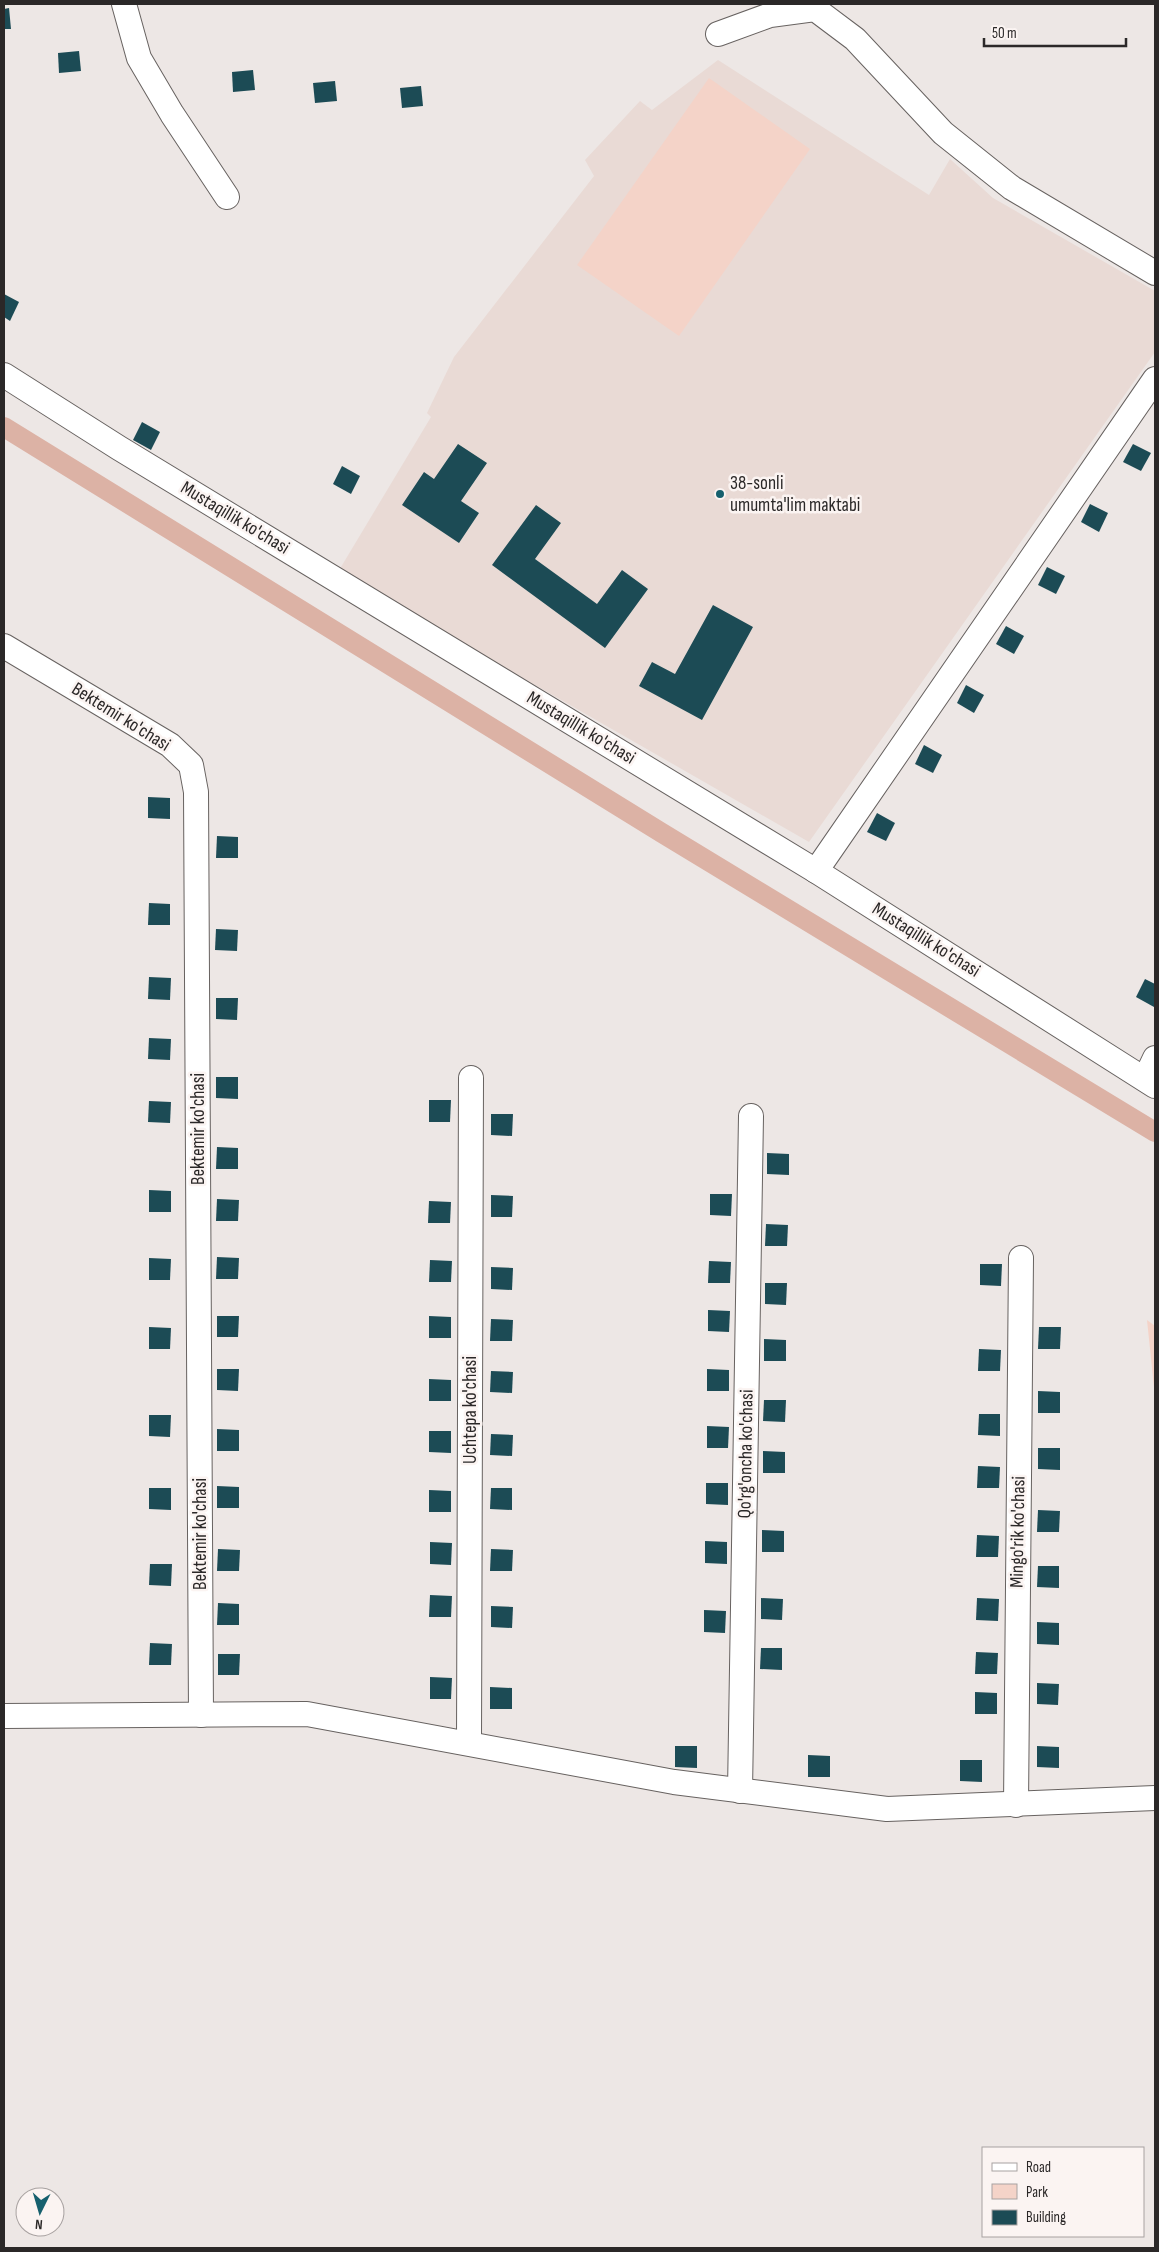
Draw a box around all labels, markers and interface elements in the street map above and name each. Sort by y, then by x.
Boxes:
scale bar [984,15,1126,47]
text: 50 m [992,24,1017,43]
place label: 38-sonli umumta'lim maktabi [730,472,860,517]
street label: Mustaqillik ko'chasi [176,476,294,560]
marker: 38-sonli umumta'lim maktabi [714,488,726,500]
street label: Bektemir ko'chasi [67,678,175,756]
street label: Mustaqillik ko'chasi [522,686,640,770]
street label: Mustaqillik ko'chasi [868,898,984,982]
street label: Bektemir ko'chasi [187,1073,210,1185]
street label: Uchtepa ko'chasi [459,1356,482,1464]
street label: Qo'rg'oncha ko'chasi [733,1389,759,1519]
street label: Mingo'rik ko'chasi [1006,1476,1030,1588]
street label: Bektemir ko'chasi [189,1478,212,1590]
legend [982,2147,1144,2237]
text: Road [1026,2158,1051,2177]
text: Park [1026,2183,1048,2202]
north arrow [15,2187,65,2237]
text: Building [1026,2208,1066,2227]
text: N [34,2216,43,2233]

